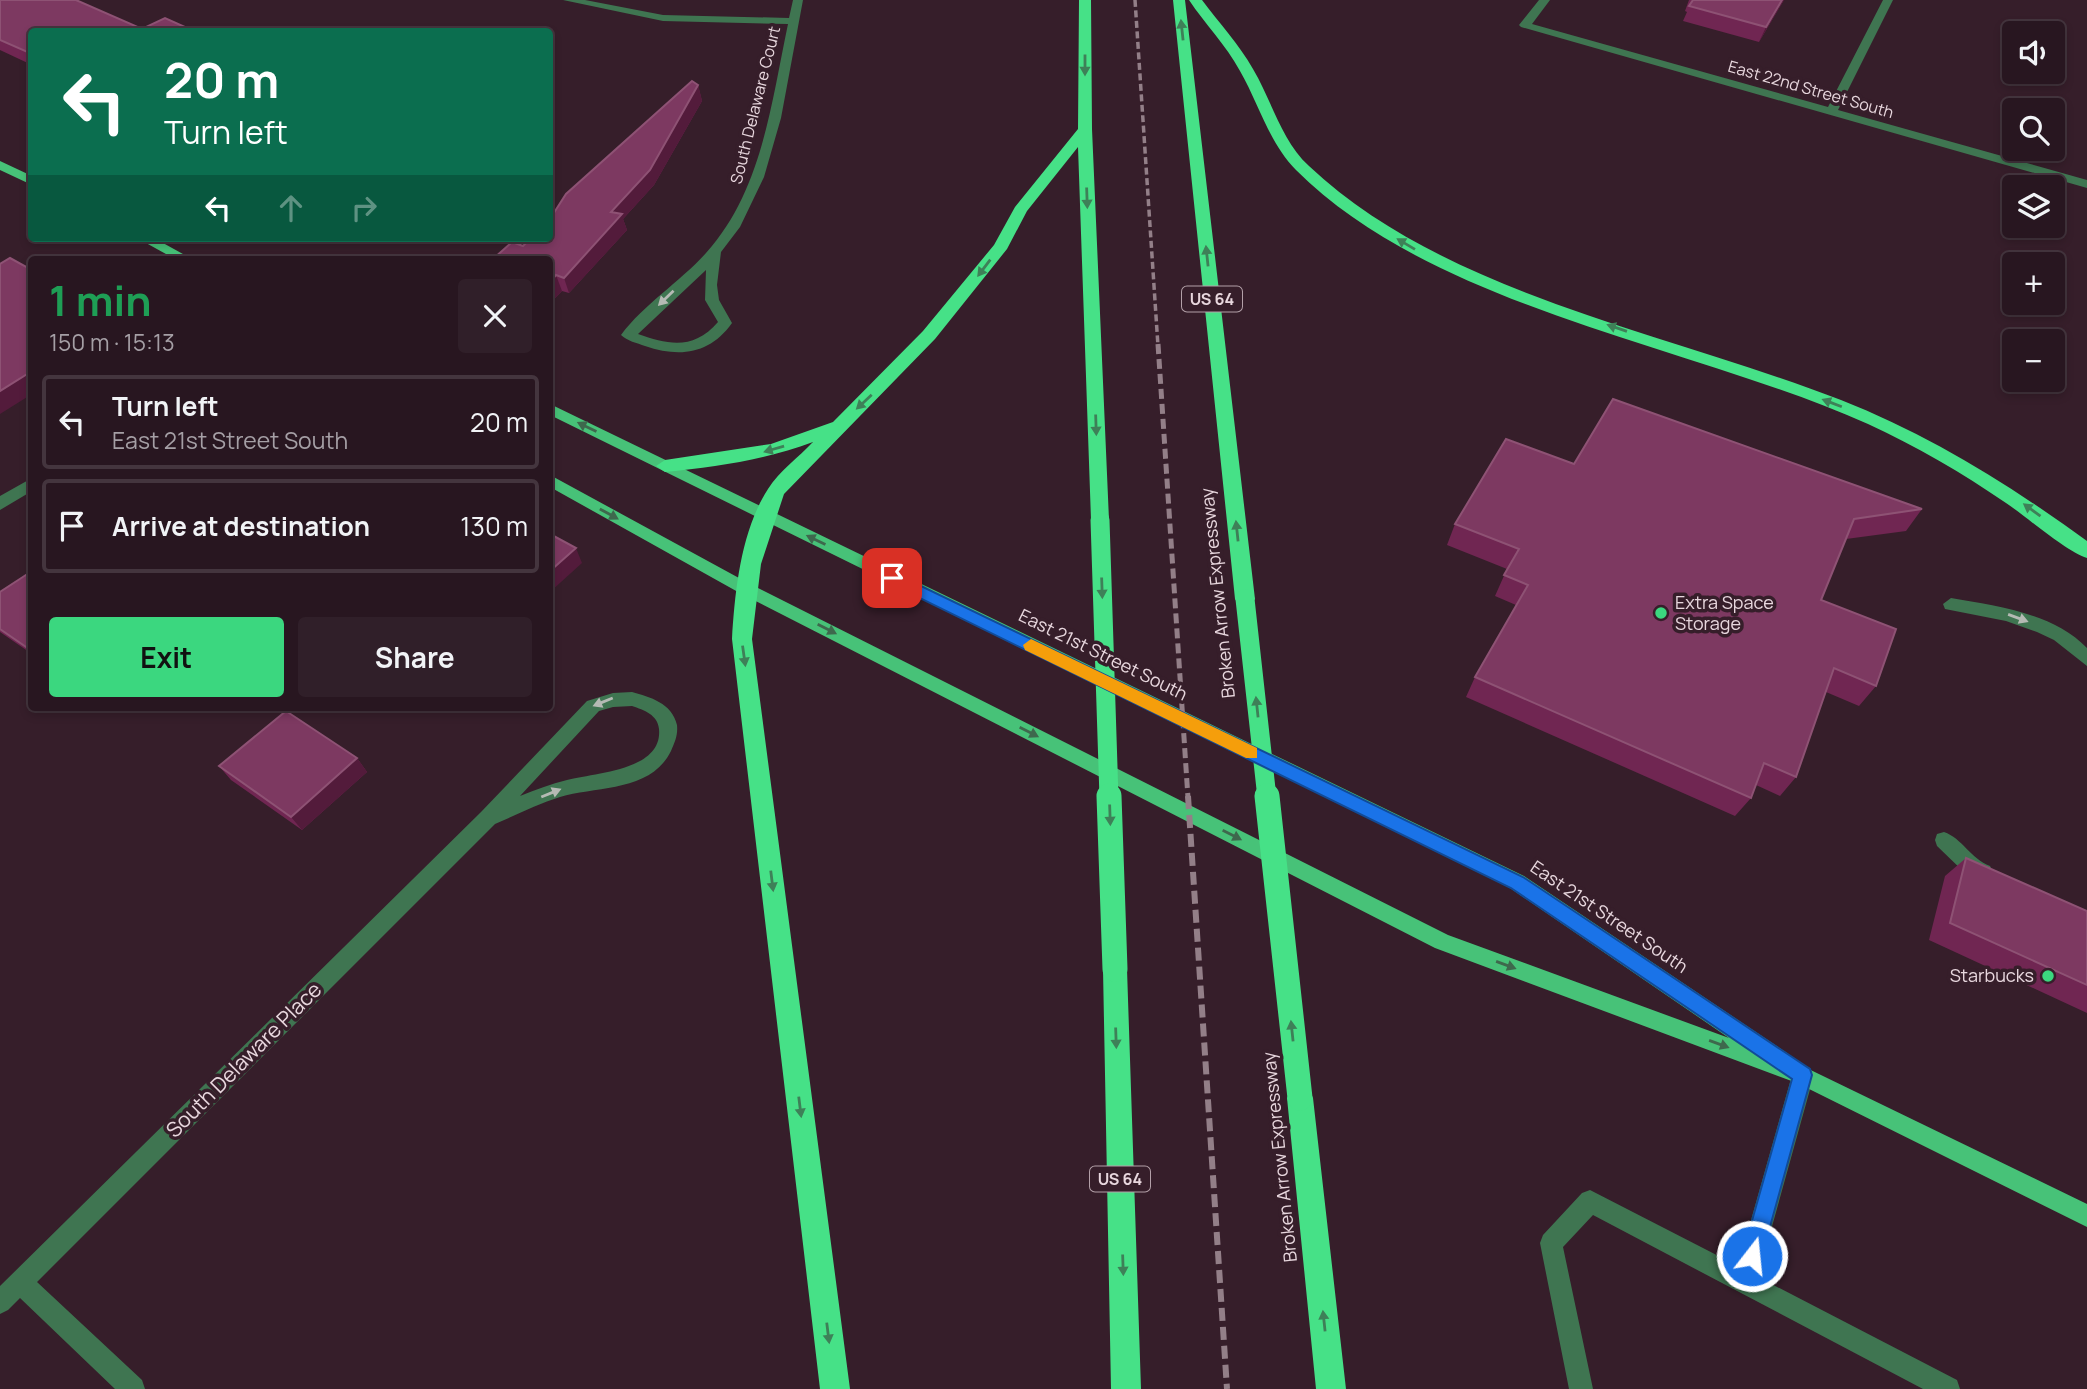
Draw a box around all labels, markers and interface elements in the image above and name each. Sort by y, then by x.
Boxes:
one-way arrow [1177,19,1188,41]
map controls [2002,21,2065,392]
button: sound [2002,21,2065,84]
street label: South Delaware Court [725,24,785,186]
text: 20 m [164,46,279,113]
one-way arrow [1079,54,1091,76]
street label: East 22nd Street South [1726,55,1896,123]
icon: left [49,56,140,147]
button: search [2002,98,2065,161]
text: Turn left [164,110,288,154]
button: layers [2002,175,2065,238]
one-way arrow [1082,187,1093,209]
icon: left [199,189,237,227]
icon: ahead [272,189,310,227]
icon: right [345,189,383,227]
one-way arrow [1397,238,1416,250]
one-way arrow [1202,245,1213,267]
button: + [2002,252,2065,315]
one-way arrow [977,258,992,276]
text: 1 min [49,271,152,329]
button: close [458,279,532,353]
road number: US 64 [1182,286,1242,312]
one-way arrow [658,290,675,306]
one-way arrow [1607,322,1628,333]
text: 150 m · 15:13 [49,326,175,358]
button: − [2002,329,2065,392]
text: Turn left [112,388,219,424]
one-way arrow [856,394,873,410]
one-way arrow [1821,398,1842,409]
icon: left [53,403,91,441]
text: 20 m [470,404,528,440]
one-way arrow [1091,414,1102,436]
one-way arrow [577,422,597,433]
text: East 21st Street South [112,424,348,456]
one-way arrow [763,445,784,455]
street label: Broken Arrow Expressway [1194,486,1240,699]
one-way arrow [2023,503,2041,517]
icon: arrive [53,507,91,545]
text: Arrive at destination [112,508,370,544]
text: 130 m [460,508,528,544]
one-way arrow [599,508,619,520]
one-way arrow [1232,520,1243,542]
one-way arrow [806,535,826,546]
pin [862,548,922,608]
icon: arrive [873,559,911,597]
one-way arrow [1097,577,1108,599]
place label: Extra Space Storage [1675,590,1774,635]
street label: East 21st Street South [1015,603,1192,705]
marker: Extra Space Storage [1653,605,1669,621]
one-way arrow [2007,613,2028,624]
button: Exit [49,617,284,697]
button: Share [298,617,532,697]
one-way arrow [817,624,837,635]
one-way arrow [739,645,750,667]
one-way arrow [1251,696,1262,718]
one-way arrow [592,697,613,708]
one-way arrow [1020,726,1040,738]
one-way arrow [541,787,562,798]
one-way arrow [1104,804,1115,826]
one-way arrow [1222,830,1242,841]
street label: East 21st Street South [1526,855,1693,978]
one-way arrow [767,870,778,892]
one-way arrow [1496,960,1517,971]
place label: Starbucks [1950,963,2034,987]
marker: Starbucks [2040,968,2056,984]
street label: South Delaware Place [159,975,327,1143]
one-way arrow [1287,1019,1298,1041]
one-way arrow [1111,1027,1122,1049]
one-way arrow [1709,1039,1730,1050]
street label: Broken Arrow Expressway [1256,1050,1302,1263]
one-way arrow [795,1096,806,1118]
road number: US 64 [1090,1166,1150,1191]
position arrow [1715,1219,1789,1293]
one-way arrow [1117,1254,1129,1276]
one-way arrow [1318,1310,1329,1332]
one-way arrow [823,1322,834,1344]

